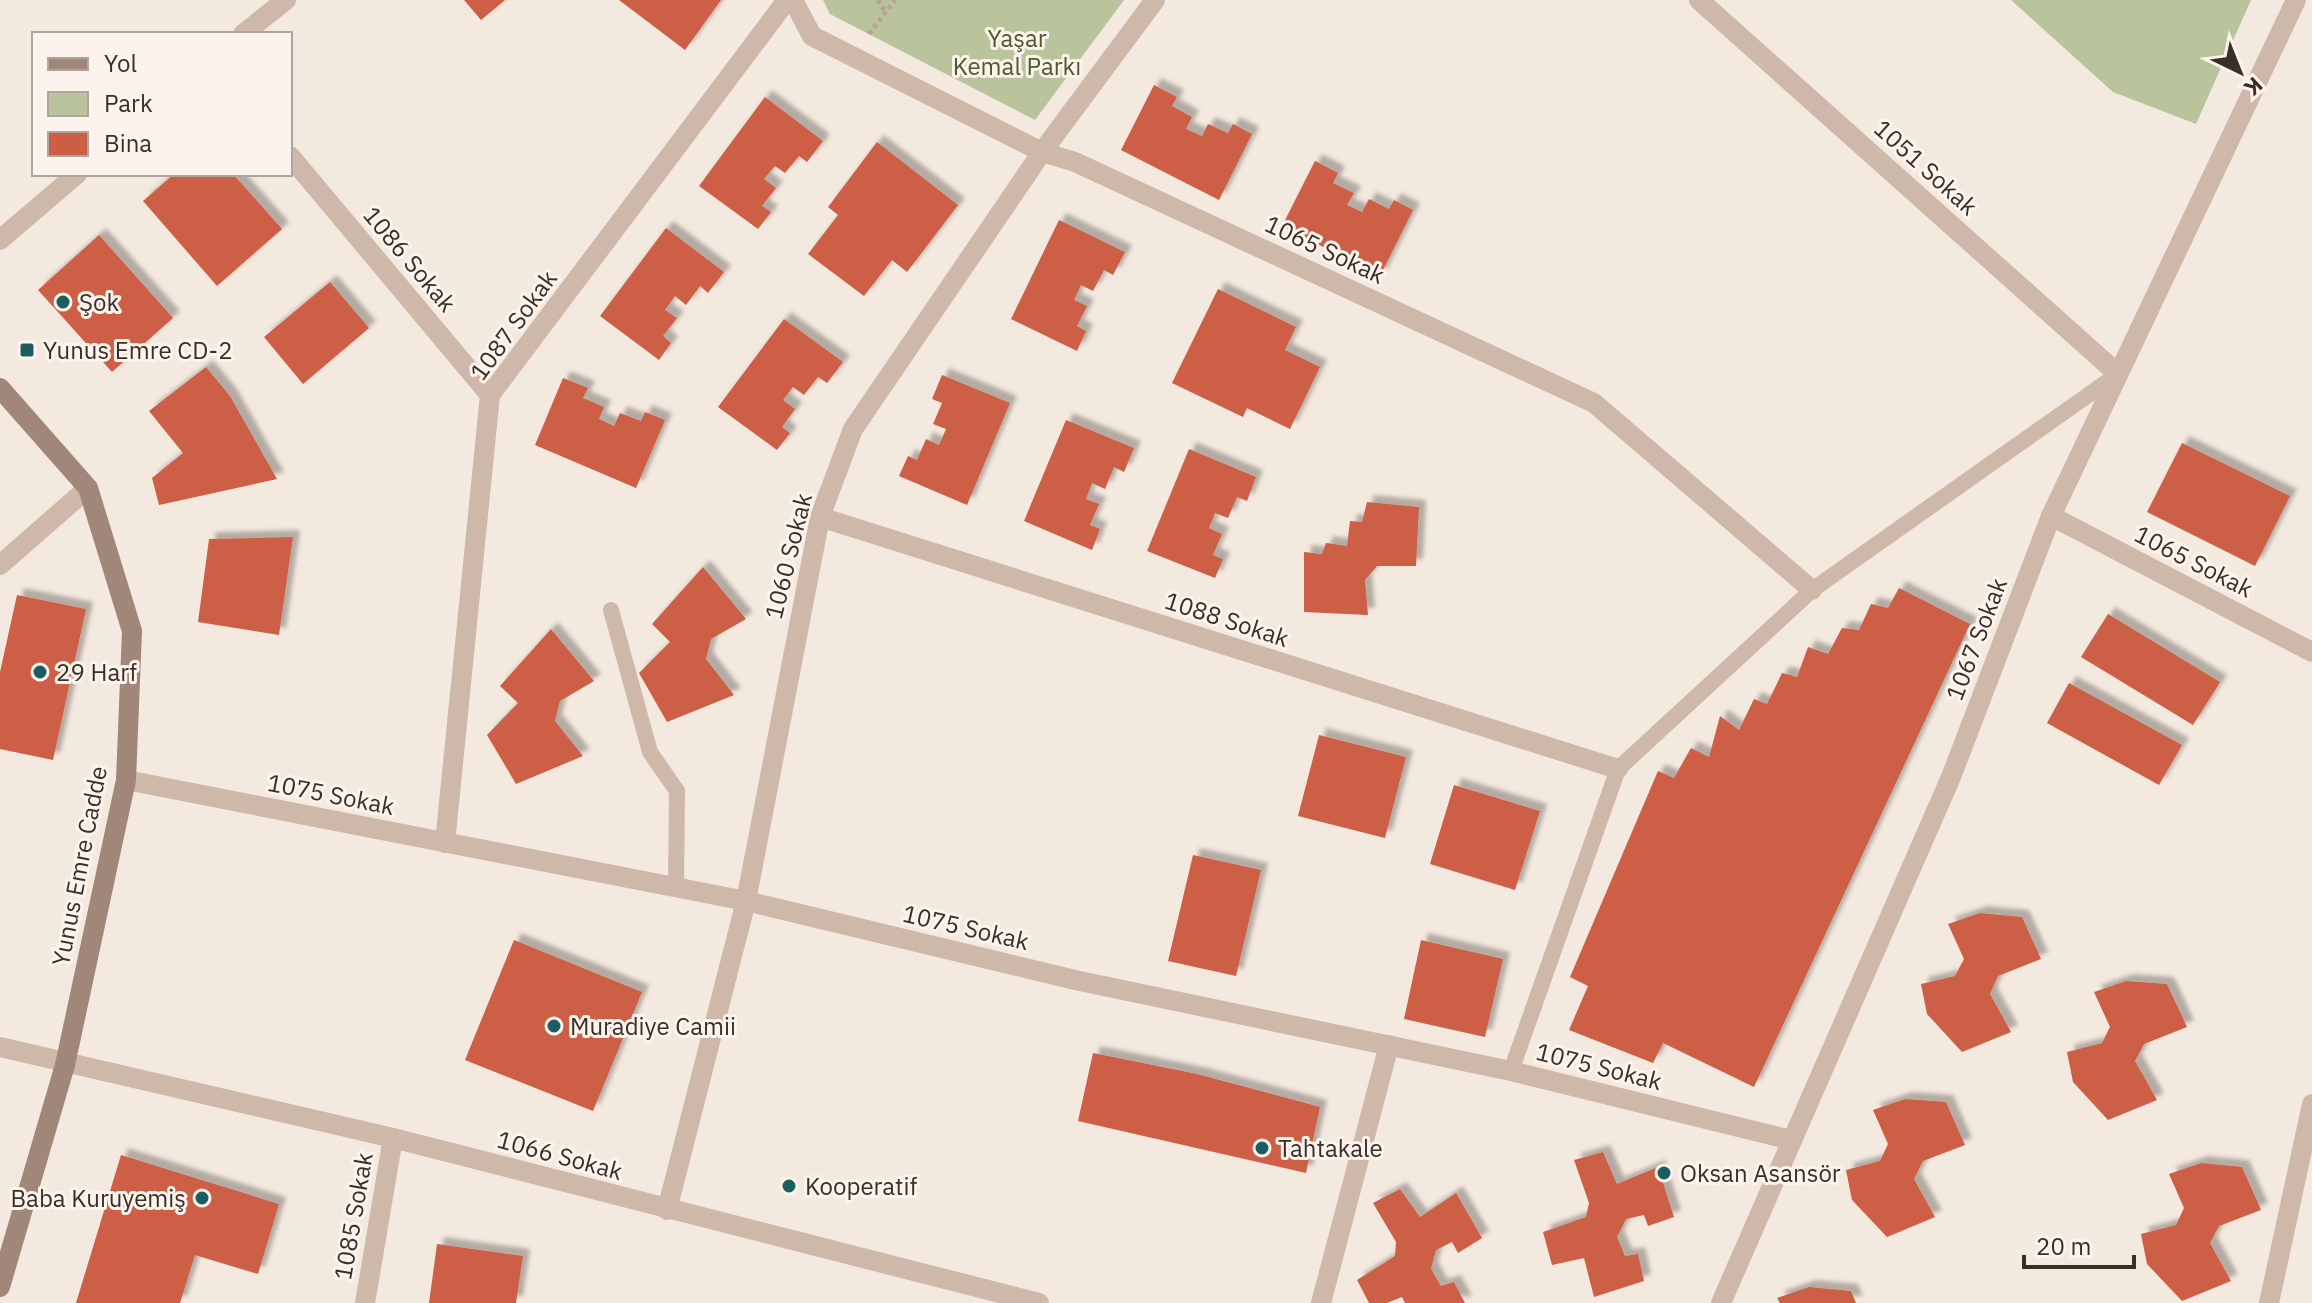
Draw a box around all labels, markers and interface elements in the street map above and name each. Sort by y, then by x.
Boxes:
park label: Yaşar Kemal Parkı [953,22,1081,82]
legend [32,32,292,176]
north arrow [2200,32,2280,112]
text: Yol [104,47,137,79]
text: K [2238,71,2269,103]
text: Park [104,87,153,119]
street label: 1051 Sokak [1867,112,1985,222]
text: Bina [104,127,152,159]
street label: 1086 Sokak [356,199,464,319]
street label: 1065 Sokak [1260,207,1390,291]
street label: 1087 Sokak [462,263,564,386]
place label: Şok [79,286,119,318]
marker: Şok [54,293,72,311]
place label: Yunus Emre CD-2 [43,334,233,366]
marker: Yunus Emre CD-2 [18,341,36,359]
street label: 1060 Sokak [757,489,819,622]
street label: 1065 Sokak [2129,518,2259,605]
street label: 1067 Sokak [1938,573,2014,705]
street label: 1088 Sokak [1161,584,1293,654]
place label: 29 Harf [56,656,137,688]
marker: 29 Harf [31,663,49,681]
street label: Yunus Emre Cadde [44,763,114,969]
street label: 1075 Sokak [265,766,398,822]
street label: 1075 Sokak [900,897,1033,957]
place label: Muradiye Camii [570,1010,736,1042]
marker: Muradiye Camii [545,1017,563,1035]
street label: 1075 Sokak [1533,1035,1666,1097]
street label: 1066 Sokak [494,1123,627,1187]
place label: Tahtakale [1278,1132,1383,1164]
marker: Tahtakale [1253,1139,1271,1157]
street label: 1085 Sokak [326,1150,380,1282]
place label: Oksan Asansör [1680,1157,1841,1189]
marker: Oksan Asansör [1655,1164,1673,1182]
place label: Kooperatif [805,1170,918,1202]
marker: Kooperatif [780,1177,798,1195]
place label: Baba Kuruyemiş [10,1182,186,1214]
marker: Baba Kuruyemiş [193,1189,211,1207]
scale bar [2024,1219,2134,1269]
text: 20 m [2036,1230,2091,1262]

